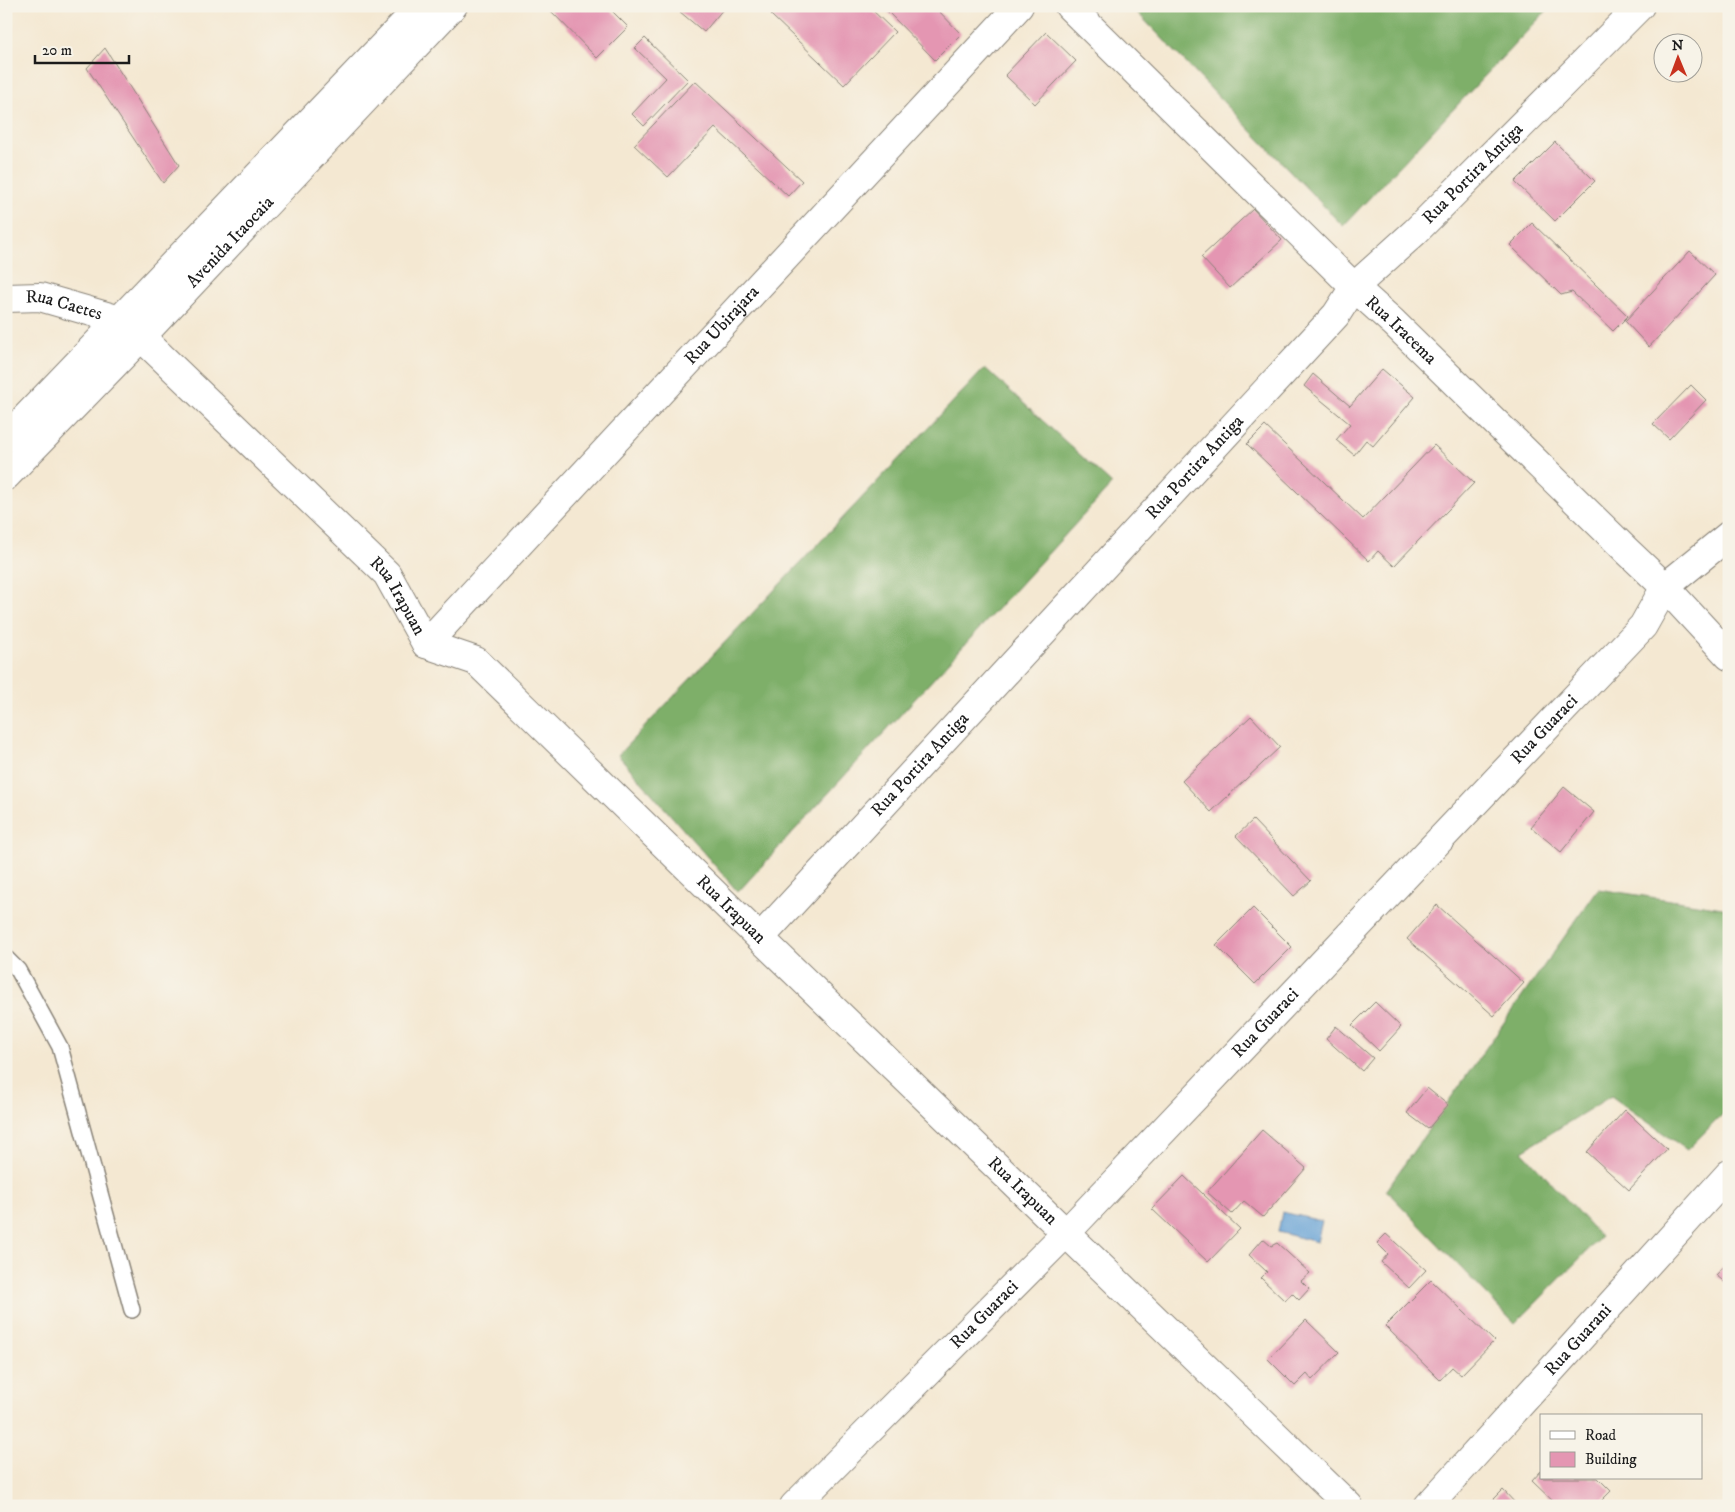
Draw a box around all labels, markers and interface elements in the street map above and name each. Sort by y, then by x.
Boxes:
scale bar [35,32,129,64]
north arrow [1652,32,1702,82]
text: N [1672,37,1684,55]
text: 20 m [42,41,72,60]
street label: Rua Portira Antiga [1418,118,1528,229]
street label: Avenida Itaocaia [182,191,279,293]
street label: Rua Ubirajara [680,281,764,369]
street label: Rua Caetes [25,286,105,325]
street label: Rua Iracema [1360,291,1441,370]
street label: Rua Portira Antiga [1142,410,1249,524]
street label: Rua Irapuan [365,552,430,640]
street label: Rua Guaraci [1506,690,1583,769]
street label: Rua Portira Antiga [867,708,974,821]
street label: Rua Irapuan [692,871,771,949]
street label: Rua Guaraci [1227,984,1304,1063]
street label: Rua Irapuan [983,1152,1062,1230]
street label: Rua Guaraci [946,1276,1023,1354]
street label: Rua Guarani [1540,1299,1617,1381]
legend [1540,1414,1702,1480]
text: Road [1585,1426,1617,1445]
text: Building [1585,1450,1637,1469]

